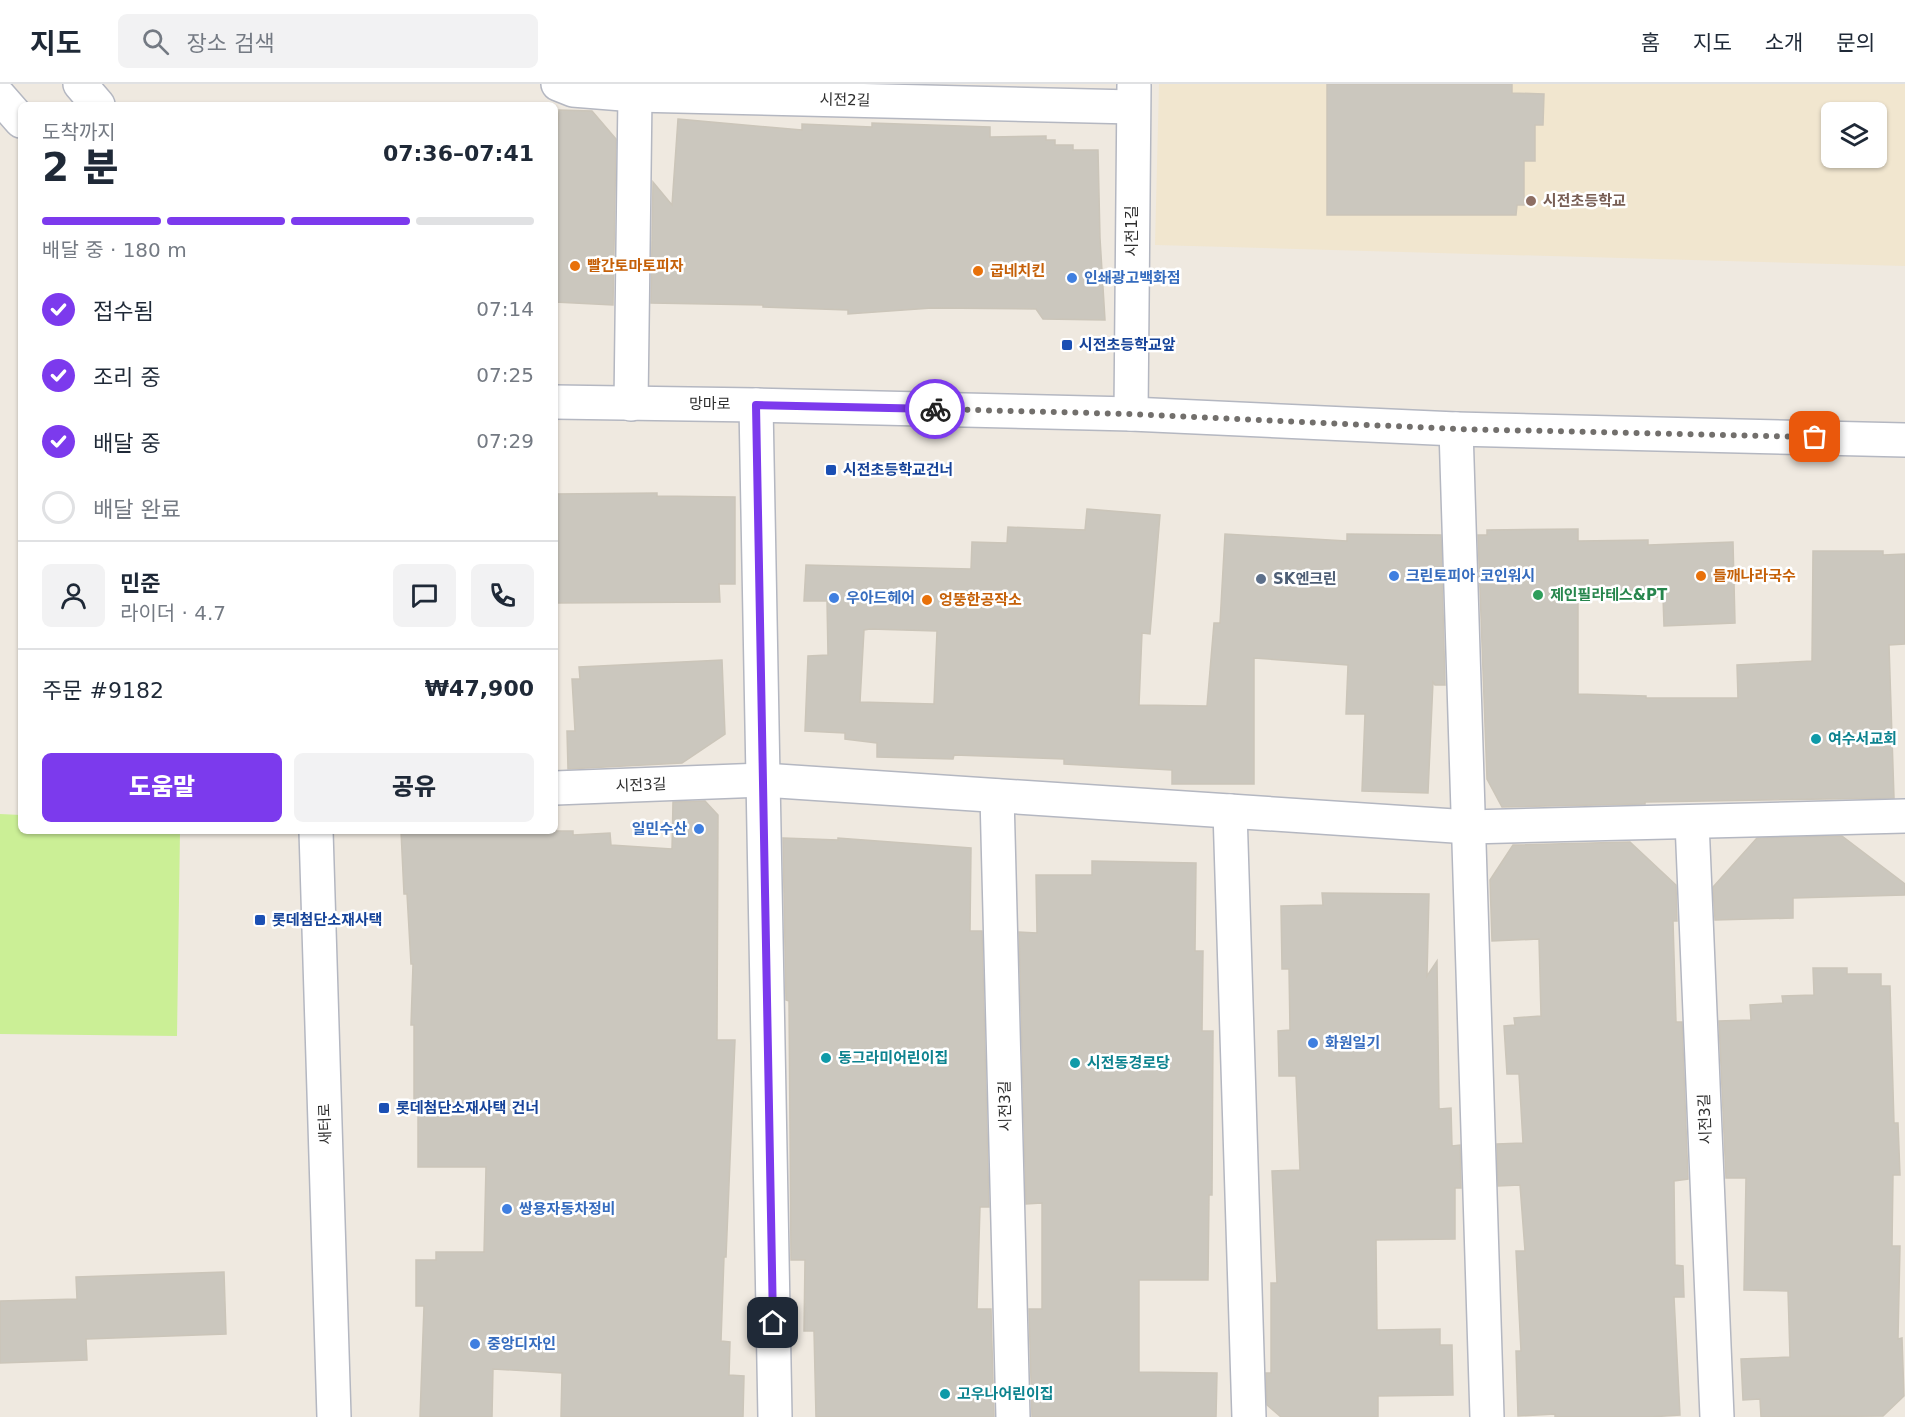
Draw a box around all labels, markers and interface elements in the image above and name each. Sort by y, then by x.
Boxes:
search box [118,14,538,68]
icon: search [139,25,172,58]
text: 지도 [30,27,82,60]
text: 장소 검색 [187,31,275,56]
text: 홈 [1641,31,1660,55]
text: 지도 [1693,31,1732,55]
text: 소개 [1765,31,1803,55]
text: 문의 [1836,31,1875,55]
street label: 시전2길 [819,91,871,109]
map controls [1821,102,1887,168]
button: layers [1821,102,1887,168]
text: 도착까지 [42,120,116,144]
text: 07:36–07:41 [383,141,534,166]
text: 2 분 [42,145,119,190]
place label: 시전초등학교 [1543,192,1626,210]
marker: 시전초등학교 [1524,194,1538,208]
street label: 시전1길 [1123,206,1141,256]
text: 배달 중 · 180 m [42,238,187,262]
place label: 빨간토마토피자 [587,257,684,275]
marker: 빨간토마토피자 [568,259,582,273]
place label: 굽네치킨 [990,262,1045,280]
marker: 굽네치킨 [971,264,985,278]
place label: 인쇄광고백화점 [1084,269,1181,287]
marker: 인쇄광고백화점 [1065,271,1079,285]
icon: check [42,293,75,326]
text: 07:14 [476,297,534,321]
text: 접수됨 [93,299,154,324]
place label: 시전초등학교앞 [1079,336,1176,354]
marker: 시전초등학교앞 [1060,338,1074,352]
icon: check [42,359,75,392]
text: 07:25 [476,363,534,387]
text: 조리 중 [93,365,161,390]
courier [905,379,965,439]
icon: bike [919,393,952,426]
street label: 망마로 [689,395,731,413]
pin [1789,411,1840,462]
icon: bag [1798,420,1831,453]
icon: check [42,425,75,458]
text: 07:29 [476,429,534,453]
text: 배달 중 [93,431,161,456]
place label: 시전초등학교건너 [843,461,953,479]
marker: 시전초등학교건너 [824,463,838,477]
text: 배달 완료 [93,497,181,522]
button: person [42,564,105,627]
button: chat [393,564,456,627]
button: phone [471,564,534,627]
place label: 크린토피아 코인워시 [1406,567,1535,585]
place label: 들깨나라국수 [1713,567,1796,585]
marker: 크린토피아 코인워시 [1387,569,1401,583]
marker: 들깨나라국수 [1694,569,1708,583]
place label: SK엔크린 [1273,570,1337,588]
text: 민준 [120,571,160,596]
marker: SK엔크린 [1254,572,1268,586]
place label: 제인필라테스&PT [1550,586,1668,604]
marker: 제인필라테스&PT [1531,588,1545,602]
place label: 우아드헤어 [846,589,915,607]
marker: 우아드헤어 [827,591,841,605]
place label: 엉뚱한공작소 [939,591,1022,609]
marker: 엉뚱한공작소 [920,593,934,607]
text: 라이더 · 4.7 [120,601,226,625]
text: ₩47,900 [425,676,534,701]
text: 주문 #9182 [42,678,164,703]
place label: 여수서교회 [1828,730,1897,748]
marker: 여수서교회 [1809,732,1823,746]
button: 도움말 [42,753,282,822]
button: 공유 [294,753,534,822]
street label: 시전3길 [615,775,667,795]
place label: 일민수산 [632,820,687,838]
marker: 일민수산 [692,822,706,836]
place label: 롯데첨단소재사택 [272,911,382,929]
marker: 롯데첨단소재사택 [253,913,267,927]
place label: 화원일기 [1325,1034,1380,1052]
marker: 화원일기 [1306,1036,1320,1050]
place label: 동그라미어린이집 [838,1049,948,1067]
marker: 동그라미어린이집 [819,1051,833,1065]
place label: 시전동경로당 [1087,1054,1170,1072]
marker: 시전동경로당 [1068,1056,1082,1070]
street label: 시전3길 [996,1080,1014,1132]
street label: 시전3길 [1695,1093,1715,1145]
place label: 롯데첨단소재사택 건너 [396,1099,539,1117]
marker: 롯데첨단소재사택 건너 [377,1101,391,1115]
street label: 새터로 [315,1103,335,1145]
place label: 쌍용자동차정비 [519,1200,616,1218]
marker: 쌍용자동차정비 [500,1202,514,1216]
pin [747,1297,798,1348]
icon: home [756,1306,789,1339]
place label: 중앙디자인 [487,1335,556,1353]
marker: 중앙디자인 [468,1337,482,1351]
place label: 고우나어린이집 [957,1385,1054,1403]
marker: 고우나어린이집 [938,1387,952,1401]

